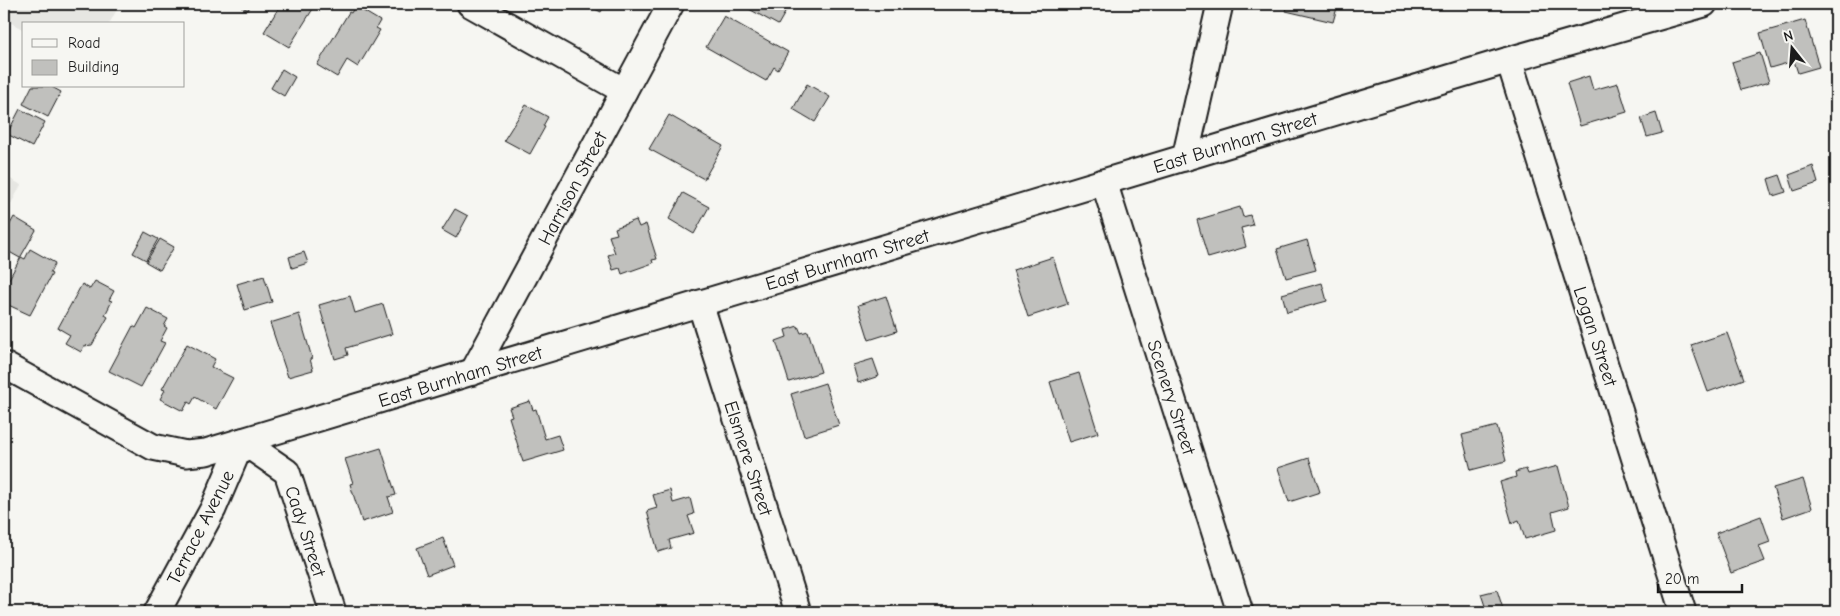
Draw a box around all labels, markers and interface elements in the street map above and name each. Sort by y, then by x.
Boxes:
legend [22,22,185,88]
north arrow [1768,22,1818,72]
text: N [1781,27,1795,46]
text: Road [68,34,100,52]
text: Building [68,58,119,76]
street label: East Burnham Street [1151,107,1320,178]
street label: Harrison Street [534,128,612,249]
street label: East Burnham Street [763,224,932,295]
street label: Logan Street [1569,284,1622,389]
street label: Scenery Street [1142,337,1200,458]
street label: East Burnham Street [376,341,545,412]
street label: Elsmere Street [719,398,777,519]
street label: Terrace Avenue [163,467,239,588]
street label: Cady Street [280,483,330,580]
scale bar [1658,561,1741,593]
text: 20 m [1665,570,1699,588]

